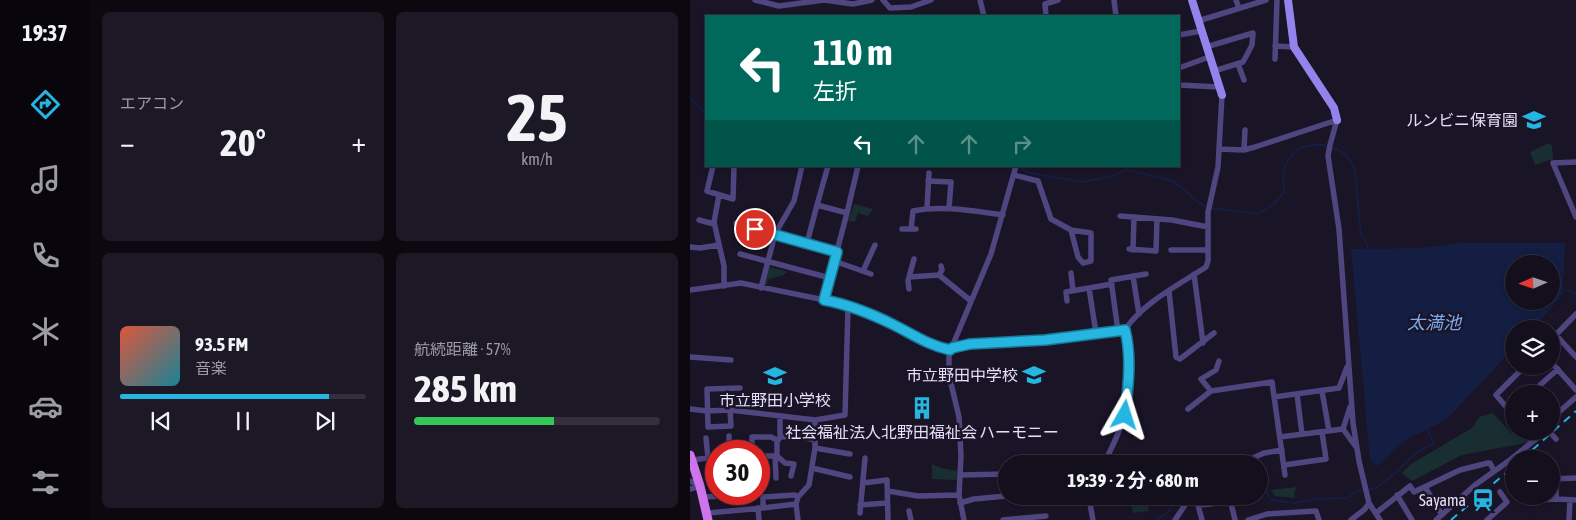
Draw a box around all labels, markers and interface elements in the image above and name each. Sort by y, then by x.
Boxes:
text: 19:37 [22,20,68,46]
text: 110 m [813,32,892,72]
icon: left [730,35,795,100]
text: 左折 [813,78,857,104]
text: 25 [506,80,568,155]
icon: directions [28,87,63,122]
text: エアコン [120,94,184,112]
school or university icon: ルンビニ保育園 [1521,107,1547,133]
place label: ルンビニ保育園 [1406,111,1518,129]
text: 20° [220,121,266,164]
text: − [120,126,135,158]
text: + [351,126,366,158]
icon: left [849,130,877,158]
icon: ahead [902,130,930,158]
icon: ahead [955,130,983,158]
icon: right [1008,130,1036,158]
text: km/h [521,150,553,168]
icon: music [28,162,63,197]
pin [734,208,776,250]
icon: arrive [741,215,769,243]
icon: phone [28,238,63,273]
north arrow [1505,255,1560,310]
map controls [1505,255,1560,505]
water label: 太満池 [1407,312,1463,333]
icon: climate [28,314,63,349]
button: layers [1505,320,1560,375]
text: 93.5 FM [195,333,248,355]
text: 航続距離 · 57% [414,340,511,358]
text: 音楽 [195,359,227,377]
school or university icon: 市立野田中学校 [1021,362,1047,388]
school or university icon: 市立野田小学校 [762,363,788,389]
place label: 市立野田中学校 [906,366,1018,384]
text: 285 km [414,367,517,410]
button: + [1505,385,1560,440]
position arrow [1098,388,1150,440]
icon: car [28,389,63,424]
place label: 市立野田小学校 [719,391,831,409]
building icon: 社会福祉法人北野田福祉会 ハーモニー [909,395,935,421]
icon: previous [147,407,175,435]
icon: pause [229,407,257,435]
icon: next [311,407,339,435]
place label: 社会福祉法人北野田福祉会 ハーモニー [785,423,1059,441]
speed limit sign: 30 [705,440,770,505]
button: − [1505,450,1560,505]
icon: filters [28,465,63,500]
text: 19:39 · 2 分 · 680 m [1067,469,1199,491]
station icon: Sayama [1470,487,1496,513]
place label: Sayama [1419,491,1466,510]

